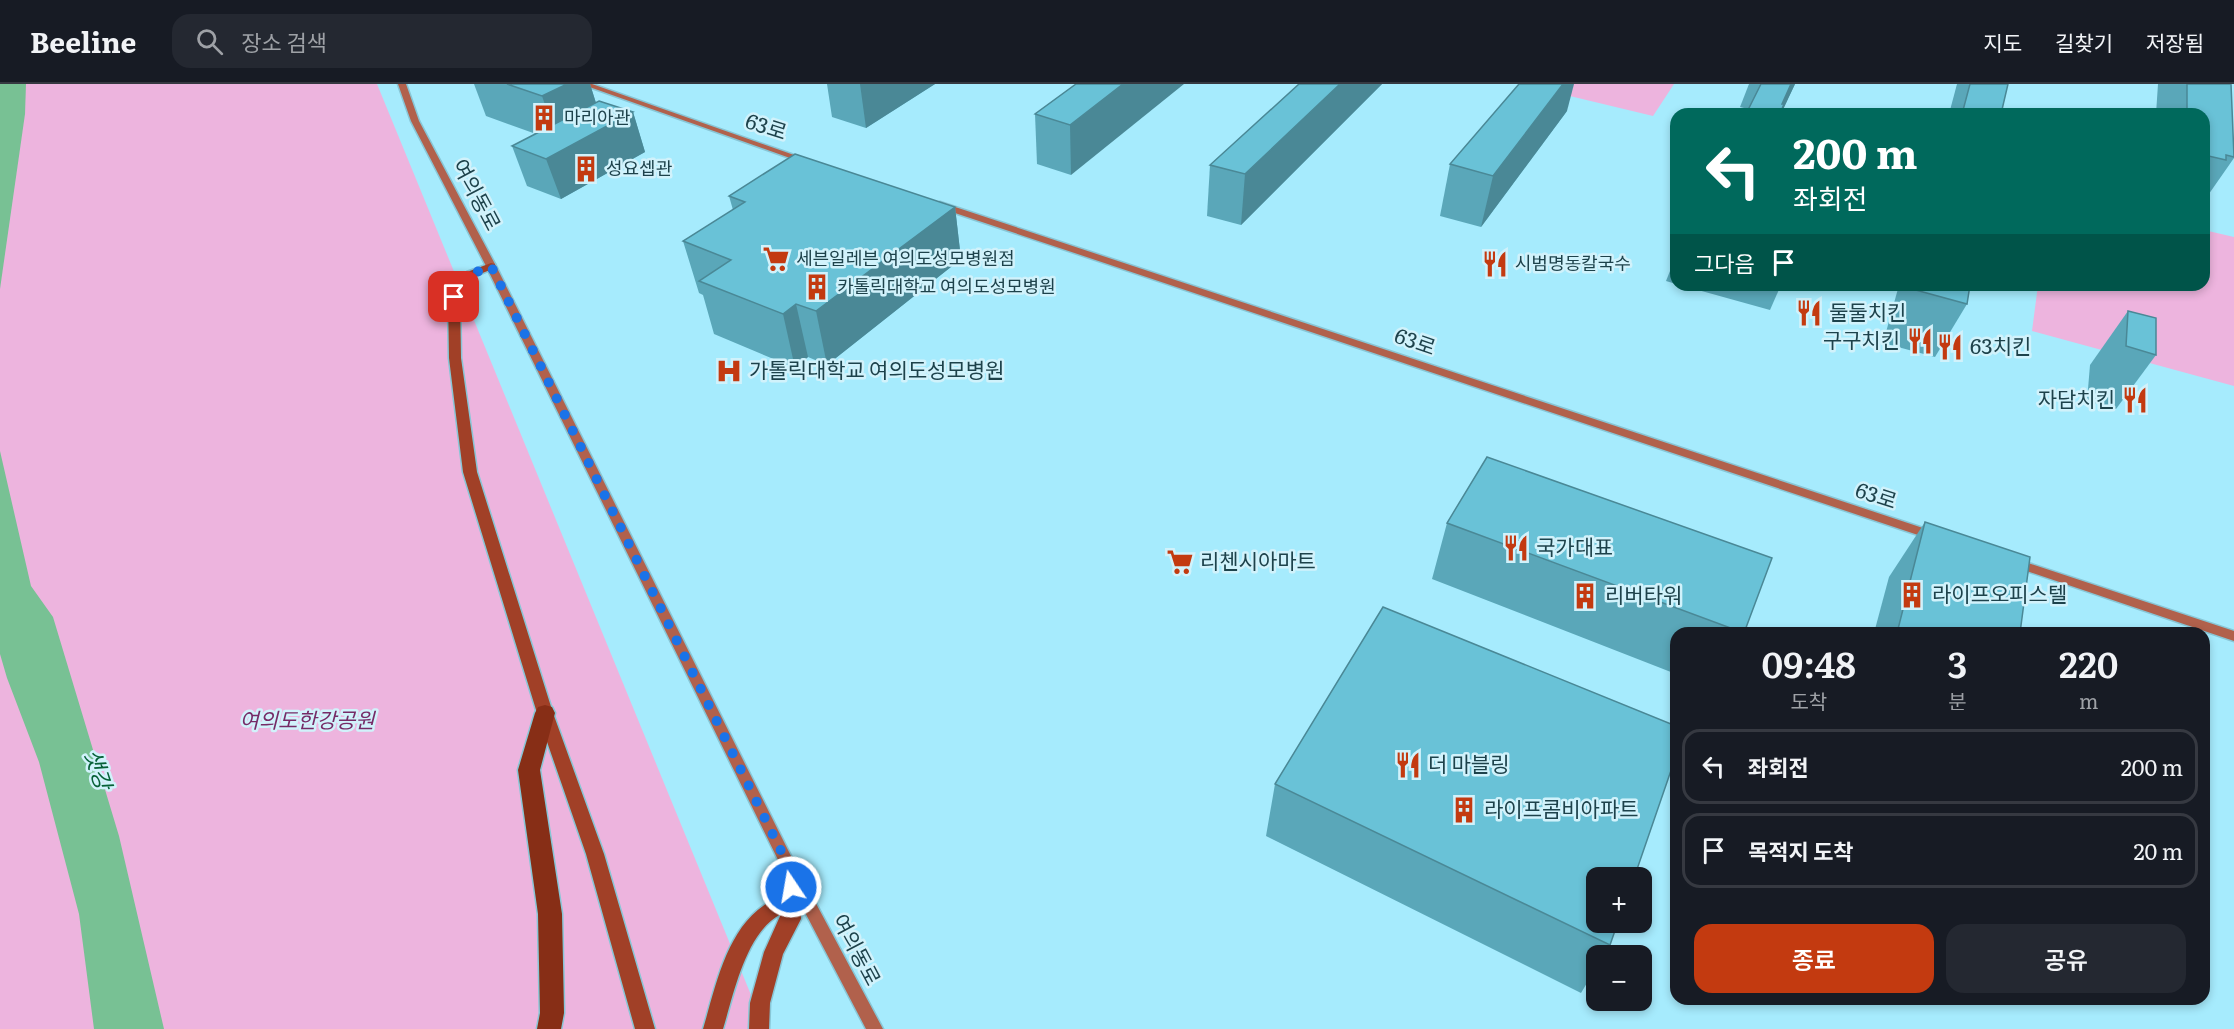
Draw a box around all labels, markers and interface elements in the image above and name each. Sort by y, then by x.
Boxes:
search box [172,14,592,68]
text: Beeline [30,20,136,62]
icon: search [193,25,226,58]
text: 장소 검색 [241,25,327,58]
text: 지도 [1983,26,2022,57]
text: 길찾기 [2055,26,2113,57]
text: 저장됨 [2146,26,2204,57]
building icon: 마리아관 [529,103,559,133]
place label: 마리아관 [564,103,631,130]
street label: 63로 [742,103,792,146]
text: 200 m [1793,120,1918,182]
icon: left [1694,132,1772,210]
street label: 여의동로 [446,152,510,235]
building icon: 성요셉관 [571,154,601,184]
place label: 성요셉관 [606,154,673,181]
text: 좌회전 [1793,177,1868,217]
supermarket icon: 세븐일레븐 여의도성모병원점 [761,244,791,274]
place label: 세븐일레븐 여의도성모병원점 [796,244,1015,271]
text: 그다음 [1694,246,1755,279]
icon: arrive [1767,246,1800,279]
restaurant icon: 시범명동칼국수 [1480,249,1510,279]
place label: 시범명동칼국수 [1515,249,1631,276]
pin [428,271,479,322]
building icon: 카톨릭대학교 여의도성모병원 [802,272,832,302]
place label: 카톨릭대학교 여의도성모병원 [837,272,1056,299]
icon: arrive [437,280,470,313]
place label: 둘둘치킨 [1829,295,1906,326]
restaurant icon: 둘둘치킨 [1794,298,1824,328]
street label: 63로 [1391,318,1441,361]
place label: 구구치킨 [1823,323,1900,354]
restaurant icon: 구구치킨 [1905,326,1935,356]
place label: 63치킨 [1970,329,2031,360]
restaurant icon: 63치킨 [1935,332,1965,362]
place label: 가톨릭대학교 여의도성모병원 [749,353,1004,384]
hospital icon: 가톨릭대학교 여의도성모병원 [714,356,744,386]
place label: 자담치킨 [2038,382,2115,413]
restaurant icon: 자담치킨 [2120,385,2150,415]
street label: 63로 [1852,472,1902,515]
place label: 국가대표 [1536,530,1613,561]
restaurant icon: 국가대표 [1501,533,1531,563]
place label: 리첸시아마트 [1200,544,1316,575]
supermarket icon: 리첸시아마트 [1165,547,1195,577]
place label: 라이프오피스텔 [1932,577,2067,608]
place label: 리버타워 [1605,578,1682,609]
building icon: 라이프오피스텔 [1897,580,1927,610]
building icon: 리버타워 [1570,581,1600,611]
text: 09:48 [1762,636,1856,689]
text: 3 [1948,636,1967,689]
text: 220 [2059,636,2118,689]
text: 도착 [1790,685,1827,715]
text: 분 [1948,685,1967,715]
text: m [2079,685,2098,715]
park label: 여의도한강공원 [239,703,376,734]
water label: 샛강 [77,744,122,796]
place label: 더 마블링 [1428,747,1509,778]
restaurant icon: 더 마블링 [1393,750,1423,780]
icon: left [1697,750,1730,783]
text: 좌회전 [1748,750,1809,783]
text: 200 m [2121,750,2183,783]
place label: 라이프콤비아파트 [1484,792,1639,823]
building icon: 라이프콤비아파트 [1449,795,1479,825]
icon: arrive [1697,834,1730,867]
text: 목적지 도착 [1748,834,1854,867]
text: 20 m [2133,834,2183,867]
position arrow [759,855,823,919]
map controls [1586,867,1652,1011]
button: + [1586,867,1652,933]
street label: 여의동로 [826,907,890,990]
button: 종료 [1694,924,1934,993]
button: 공유 [1946,924,2186,993]
button: − [1586,945,1652,1011]

